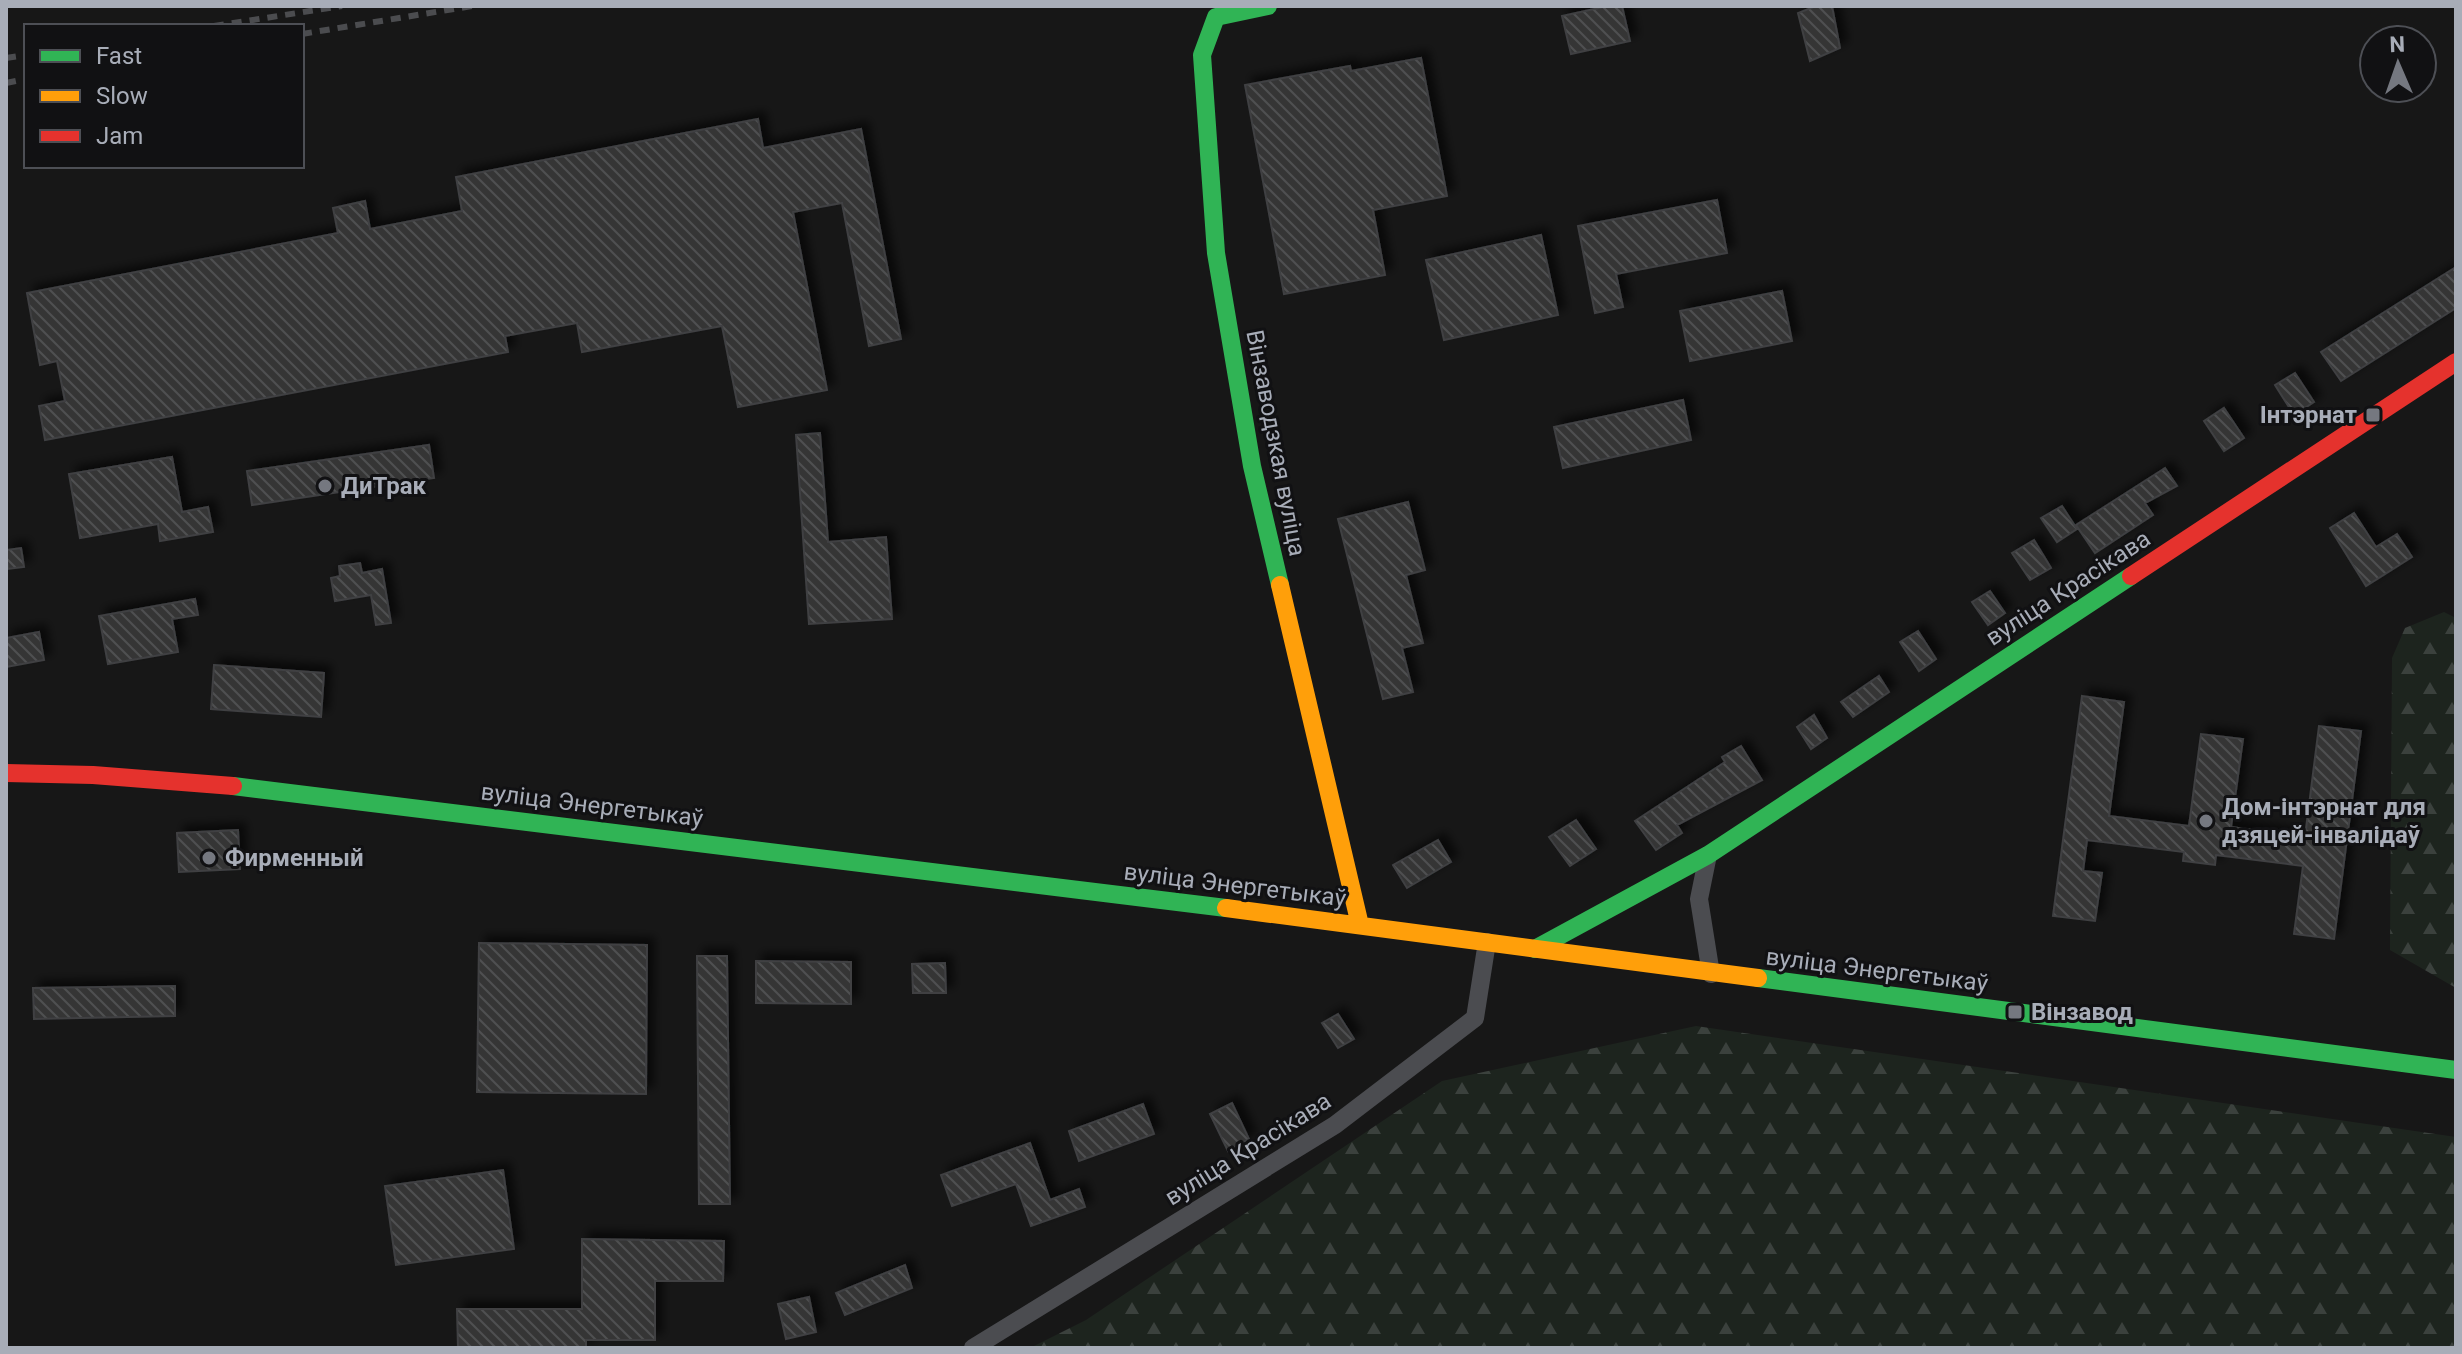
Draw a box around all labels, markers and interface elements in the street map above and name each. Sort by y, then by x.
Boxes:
legend [24,24,304,168]
north arrow [2358,24,2438,104]
text: N [2389,32,2406,57]
text: Fast [96,42,142,70]
text: Slow [96,82,148,110]
text: Jam [96,122,143,150]
street label: Вінзаводзкая вуліца [1240,328,1312,558]
place label: Інтэрнат [2260,401,2357,429]
marker: Інтэрнат [2364,406,2382,424]
place label: ДиТрак [341,472,427,500]
marker: ДиТрак [316,477,334,495]
street label: вуліца Красікава [1981,524,2155,652]
street label: вуліца Энергетыкаў [479,777,705,833]
place label: Дом-інтэрнат для дзяцей-інвалідаў [2222,793,2426,849]
marker: Дом-інтэрнат для дзяцей-інвалідаў [2197,812,2215,830]
place label: Фирменный [225,844,364,872]
marker: Фирменный [200,849,218,867]
street label: вуліца Энергетыкаў [1122,857,1348,913]
street label: вуліца Энергетыкаў [1764,942,1990,998]
place label: Вінзавод [2031,998,2133,1026]
marker: Вінзавод [2006,1003,2024,1021]
street label: вуліца Красікава [1160,1087,1336,1211]

